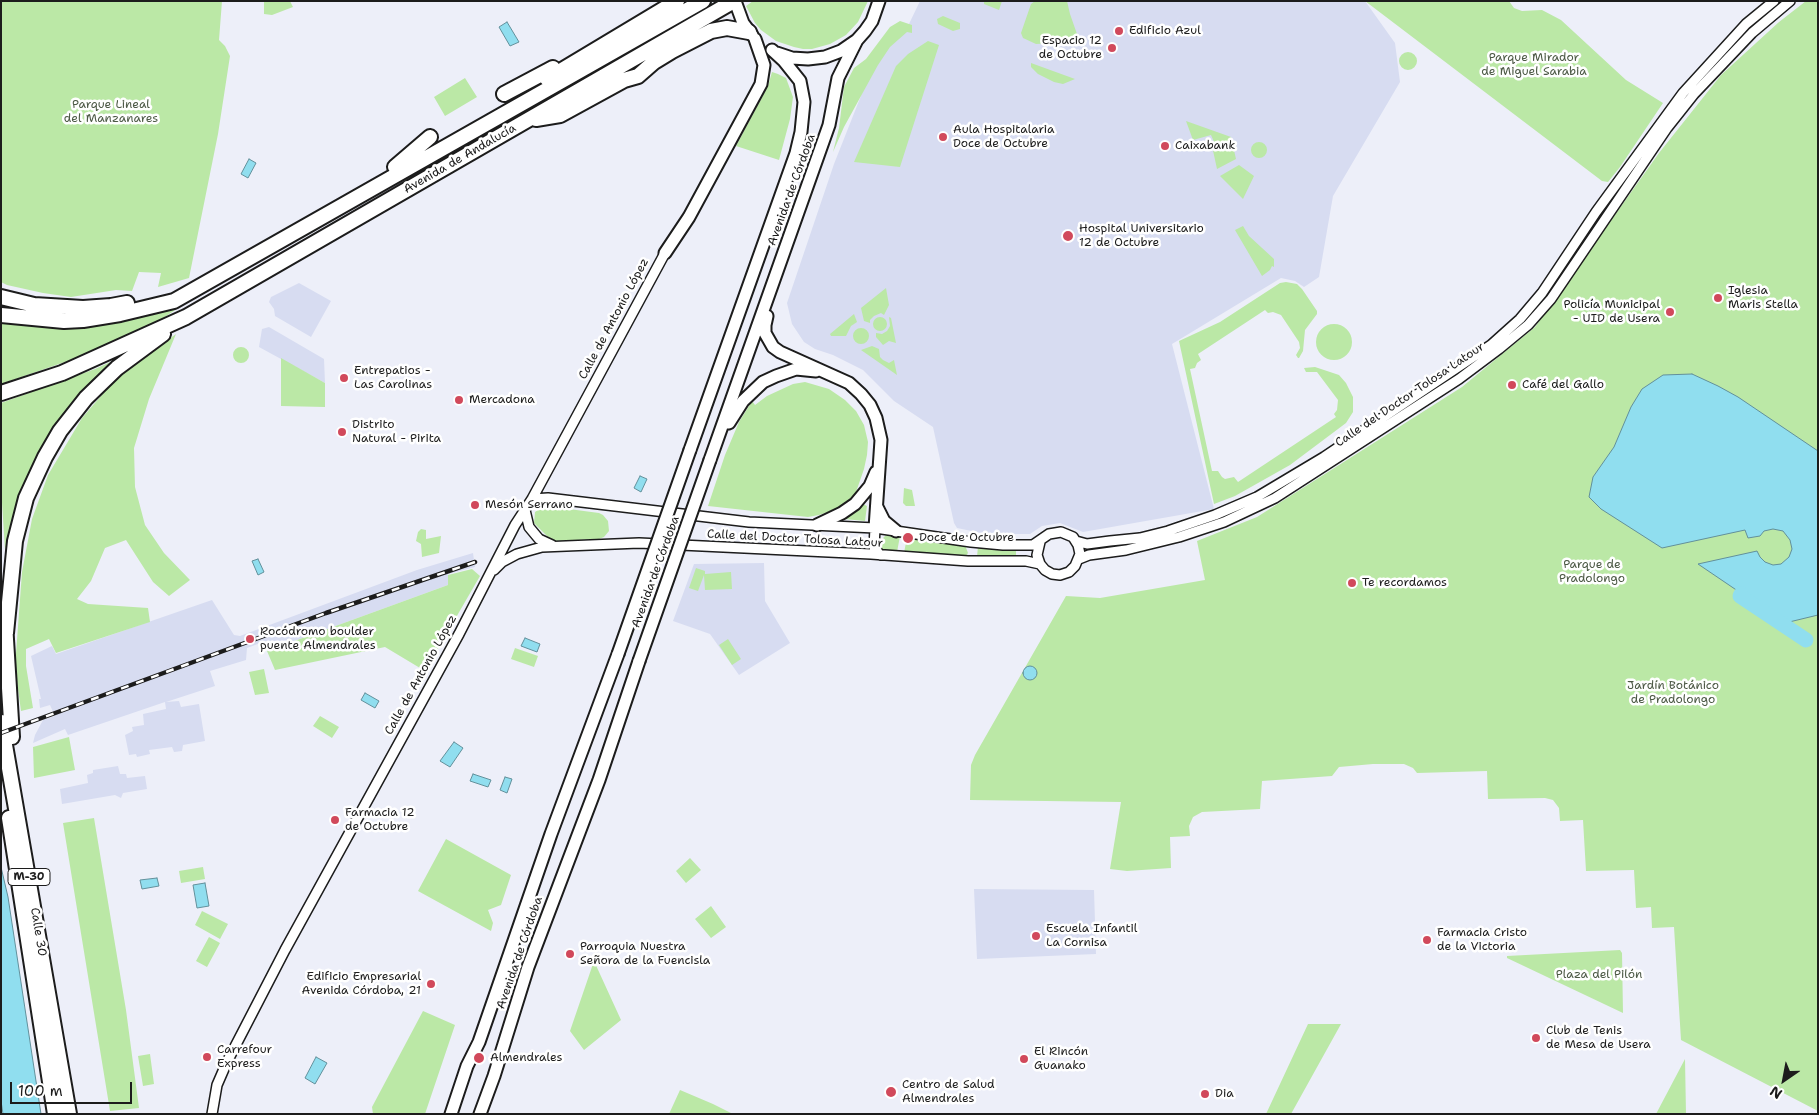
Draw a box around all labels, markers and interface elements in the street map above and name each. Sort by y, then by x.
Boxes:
place label: Edificio Azul [1129,24,1201,38]
marker: Edificio Azul [1113,25,1125,37]
place label: Espacio 12 de Octubre [1039,34,1102,62]
marker: Espacio 12 de Octubre [1106,42,1118,54]
park label: Parque Mirador de Miguel Sarabia [1481,51,1587,79]
park label: Parque Lineal del Manzanares [64,98,158,126]
street label: Avenida de Andalucía [401,121,519,197]
place label: Aula Hospitalaria Doce de Octubre [953,123,1054,151]
marker: Aula Hospitalaria Doce de Octubre [937,131,949,143]
street label: Avenida de Córdoba [765,132,819,248]
place label: Caixabank [1175,139,1235,153]
marker: Caixabank [1159,140,1171,152]
place label: Hospital Universitario 12 de Octubre [1079,222,1204,250]
marker: Hospital Universitario 12 de Octubre [1061,229,1075,243]
street label: Calle de Antonio López [576,256,652,382]
place label: Iglesia Maris Stella [1728,284,1798,312]
marker: Iglesia Maris Stella [1712,292,1724,304]
place label: Policía Municipal - UID de Usera [1563,298,1660,326]
marker: Policía Municipal - UID de Usera [1664,306,1676,318]
street label: Calle del Doctor Tolosa Latour [1333,340,1487,450]
place label: Entrepatios - Las Carolinas [354,364,432,392]
marker: Entrepatios - Las Carolinas [338,372,350,384]
place label: Café del Gallo [1522,378,1604,392]
marker: Café del Gallo [1506,379,1518,391]
place label: Mercadona [469,393,535,407]
marker: Mercadona [453,394,465,406]
place label: Distrito Natural - Pirita [352,418,441,446]
marker: Distrito Natural - Pirita [336,426,348,438]
place label: Mesón Serrano [485,498,573,512]
marker: Mesón Serrano [469,499,481,511]
street label: Avenida de Córdoba [629,514,683,630]
street label: Calle del Doctor Tolosa Latour [706,527,884,551]
marker: Doce de Octubre [901,531,915,545]
place label: Doce de Octubre [919,531,1014,545]
park label: Parque de Pradolongo [1559,558,1625,586]
place label: Te recordamos [1362,576,1447,590]
marker: Te recordamos [1346,577,1358,589]
street label: Calle de Antonio López [382,613,460,737]
place label: Rocódromo boulder puente Almendrales [260,625,376,653]
marker: Rocódromo boulder puente Almendrales [244,633,256,645]
park label: Jardín Botánico de Pradolongo [1627,679,1719,707]
place label: Farmacia 12 de Octubre [345,806,415,834]
marker: Farmacia 12 de Octubre [329,814,341,826]
road number: M-30 [8,869,50,886]
street label: Avenida de Córdoba [494,895,546,1011]
street label: Calle 30 [27,907,49,957]
place label: Escuela Infantil La Cornisa [1046,922,1137,950]
place label: Farmacia Cristo de la Victoria [1437,926,1527,954]
marker: Escuela Infantil La Cornisa [1030,930,1042,942]
marker: Farmacia Cristo de la Victoria [1421,934,1433,946]
place label: Parroquia Nuestra Señora de la Fuencisla [580,940,710,968]
marker: Parroquia Nuestra Señora de la Fuencisla [564,948,576,960]
park label: Plaza del Pilón [1556,968,1642,982]
place label: Edificio Empresarial Avenida Córdoba, 21 [302,970,421,998]
marker: Edificio Empresarial Avenida Córdoba, 21 [425,978,437,990]
place label: Club de Tenis de Mesa de Usera [1546,1024,1651,1052]
marker: Club de Tenis de Mesa de Usera [1530,1032,1542,1044]
place label: Carrefour Express [217,1043,272,1071]
place label: El Rincón Guanako [1034,1045,1088,1073]
marker: Carrefour Express [201,1051,213,1063]
marker: Almendrales [472,1051,486,1065]
place label: Almendrales [490,1051,562,1065]
marker: El Rincón Guanako [1018,1053,1030,1065]
north arrow [1759,1055,1809,1105]
scale bar [12,1072,135,1104]
place label: Centro de Salud Almendrales [902,1078,995,1106]
text: 100 m [18,1081,63,1101]
text: N [1766,1082,1785,1103]
marker: Centro de Salud Almendrales [884,1085,898,1099]
place label: Dia [1215,1087,1234,1101]
marker: Dia [1199,1088,1211,1100]

